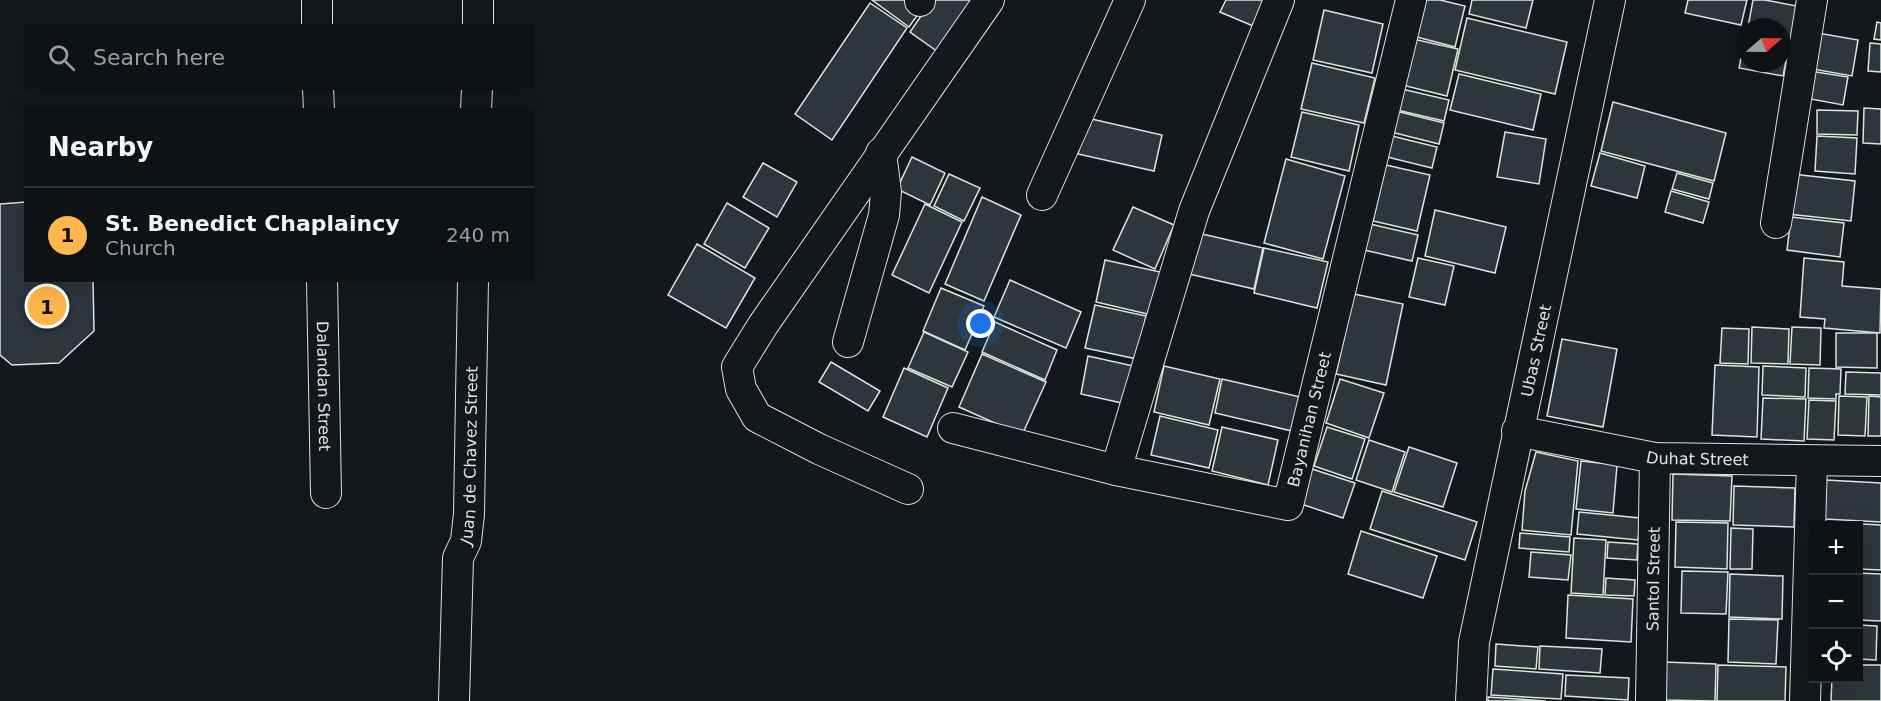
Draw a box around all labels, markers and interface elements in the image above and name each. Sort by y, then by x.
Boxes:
north arrow [1737,18,1791,72]
search box [24,24,534,90]
icon: search [45,41,78,74]
text: Search here [93,45,225,70]
text: Nearby [48,132,153,162]
text: St. Benedict Chaplaincy [105,211,400,236]
text: 1 [61,223,74,247]
text: 240 m [446,223,510,247]
text: Church [105,236,176,260]
pin: 1 [28,284,66,328]
street label: Ubas Street [1517,303,1555,398]
your location [966,309,995,338]
street label: Dalandan Street [313,321,334,451]
street label: Bayanihan Street [1284,350,1335,489]
street label: Juan de Chavez Street [456,366,482,549]
street label: Duhat Street [1644,447,1749,469]
map controls [1809,521,1863,683]
button: + [1809,521,1863,575]
street label: Santol Street [1643,527,1664,631]
button: − [1809,575,1863,629]
button: locate [1809,629,1863,683]

